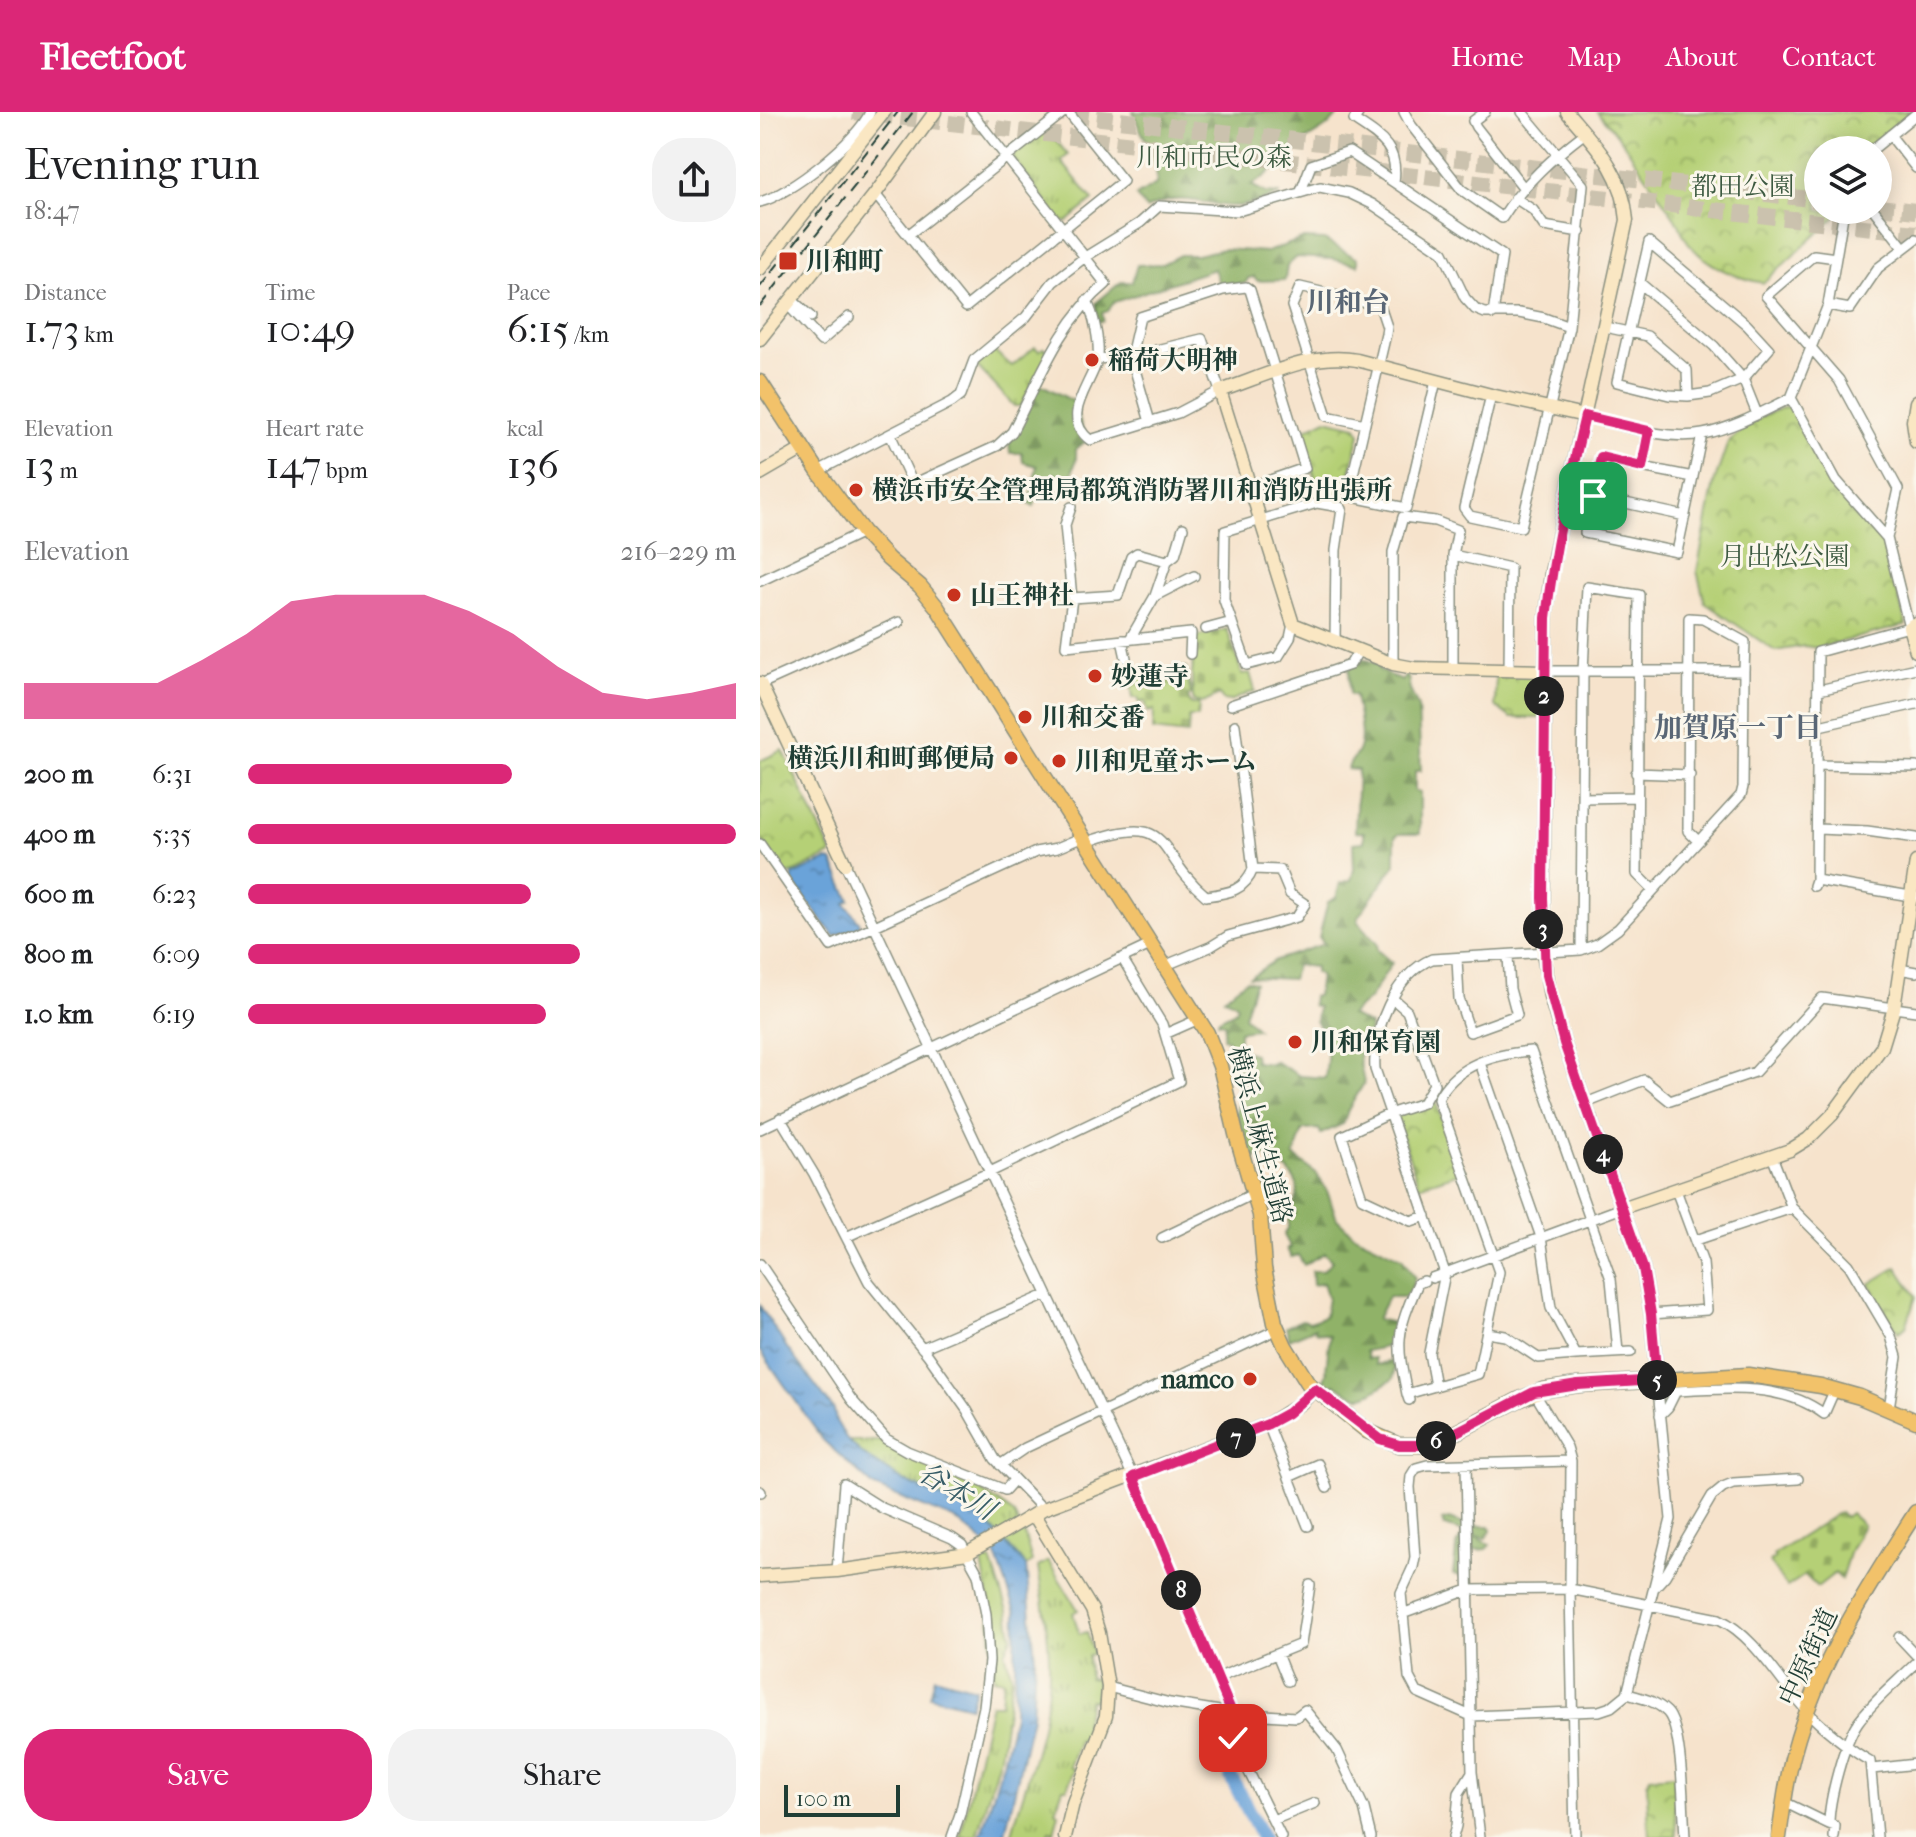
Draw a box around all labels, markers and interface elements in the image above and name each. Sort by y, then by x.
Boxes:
text: Fleetfoot [40,34,186,79]
text: Home [1451,40,1524,73]
text: Map [1568,40,1621,73]
text: About [1665,40,1738,73]
text: Contact [1782,40,1876,73]
map controls [1804,136,1892,224]
button: layers [1804,136,1892,224]
button: share [652,138,736,222]
text: Evening run [24,139,259,190]
park label: 川和市民の森 [1136,142,1292,173]
park label: 都田公園 [1691,171,1795,202]
text: 18:47 [24,195,80,226]
place label: 川和町 [806,246,884,277]
marker: 川和町 [777,250,799,272]
text: Distance [24,280,107,306]
text: Time [265,280,315,306]
text: Pace [507,280,550,306]
district label: 川和台 [1306,286,1390,319]
text: 1.73 [24,306,79,352]
text: 10:49 [265,306,356,352]
text: 6:15 [507,306,569,352]
text: km [79,322,114,348]
text: /km [569,322,609,348]
place label: 稲荷大明神 [1108,345,1238,376]
marker: 稲荷大明神 [1083,351,1101,369]
text: Elevation [24,416,113,442]
text: Heart rate [265,416,364,442]
text: kcal [507,416,544,442]
text: 13 [24,442,55,488]
text: 147 [265,442,321,488]
text: 136 [507,442,559,488]
text: m [55,458,78,484]
text: bpm [321,458,368,484]
pin [1559,462,1627,530]
icon: arrive [1571,474,1615,518]
place label: 横浜市安全管理局都筑消防署川和消防出張所 [872,475,1392,506]
marker: 横浜市安全管理局都筑消防署川和消防出張所 [847,481,865,499]
text: Elevation [24,536,129,567]
text: 216–229 m [620,536,736,567]
park label: 月出松公園 [1720,541,1850,572]
place label: 山王神社 [970,580,1074,611]
marker: 山王神社 [945,586,963,604]
place label: 妙蓮寺 [1111,661,1189,692]
marker: 妙蓮寺 [1086,667,1104,685]
pin: 2 [1524,676,1564,716]
text: 2 [1538,683,1550,709]
place label: 川和交番 [1041,702,1145,733]
marker: 川和交番 [1016,708,1034,726]
district label: 加賀原一丁目 [1654,711,1822,744]
place label: 横浜川和町郵便局 [787,743,995,774]
place label: 川和児童ホーム [1075,746,1257,777]
marker: 横浜川和町郵便局 [1002,749,1020,767]
marker: 川和児童ホーム [1050,752,1068,770]
text: 200 m [24,759,93,790]
text: 6:31 [152,759,192,790]
text: 400 m [24,819,95,850]
text: 5:35 [152,819,191,850]
text: 600 m [24,879,94,910]
text: 6:23 [152,879,196,910]
pin: 3 [1523,909,1563,949]
text: 3 [1538,916,1548,942]
text: 800 m [24,939,93,970]
text: 6:09 [152,939,200,970]
text: 1.0 km [24,999,93,1030]
text: 6:19 [152,999,195,1030]
place label: 川和保育園 [1311,1027,1441,1058]
marker: 川和保育園 [1286,1033,1304,1051]
street label: 横浜上麻生道路 [1221,1043,1299,1227]
pin: 4 [1583,1134,1623,1174]
text: 4 [1597,1141,1610,1167]
pin: 5 [1637,1360,1677,1400]
place label: namco [1160,1364,1234,1395]
text: 5 [1652,1367,1662,1393]
marker: namco [1241,1370,1259,1388]
pin: 7 [1216,1418,1256,1458]
pin: 6 [1416,1421,1456,1461]
text: 7 [1231,1425,1241,1451]
text: 6 [1430,1428,1442,1454]
water label: 谷本川 [912,1455,1004,1528]
pin: 8 [1161,1570,1201,1610]
text: 8 [1175,1577,1187,1603]
street label: 中原街道 [1772,1603,1844,1711]
pin [1199,1704,1267,1772]
icon: check [1211,1716,1255,1760]
button: Save [24,1729,372,1821]
button: Share [388,1729,736,1821]
scale bar [784,1781,900,1817]
text: 100 m [796,1786,851,1812]

